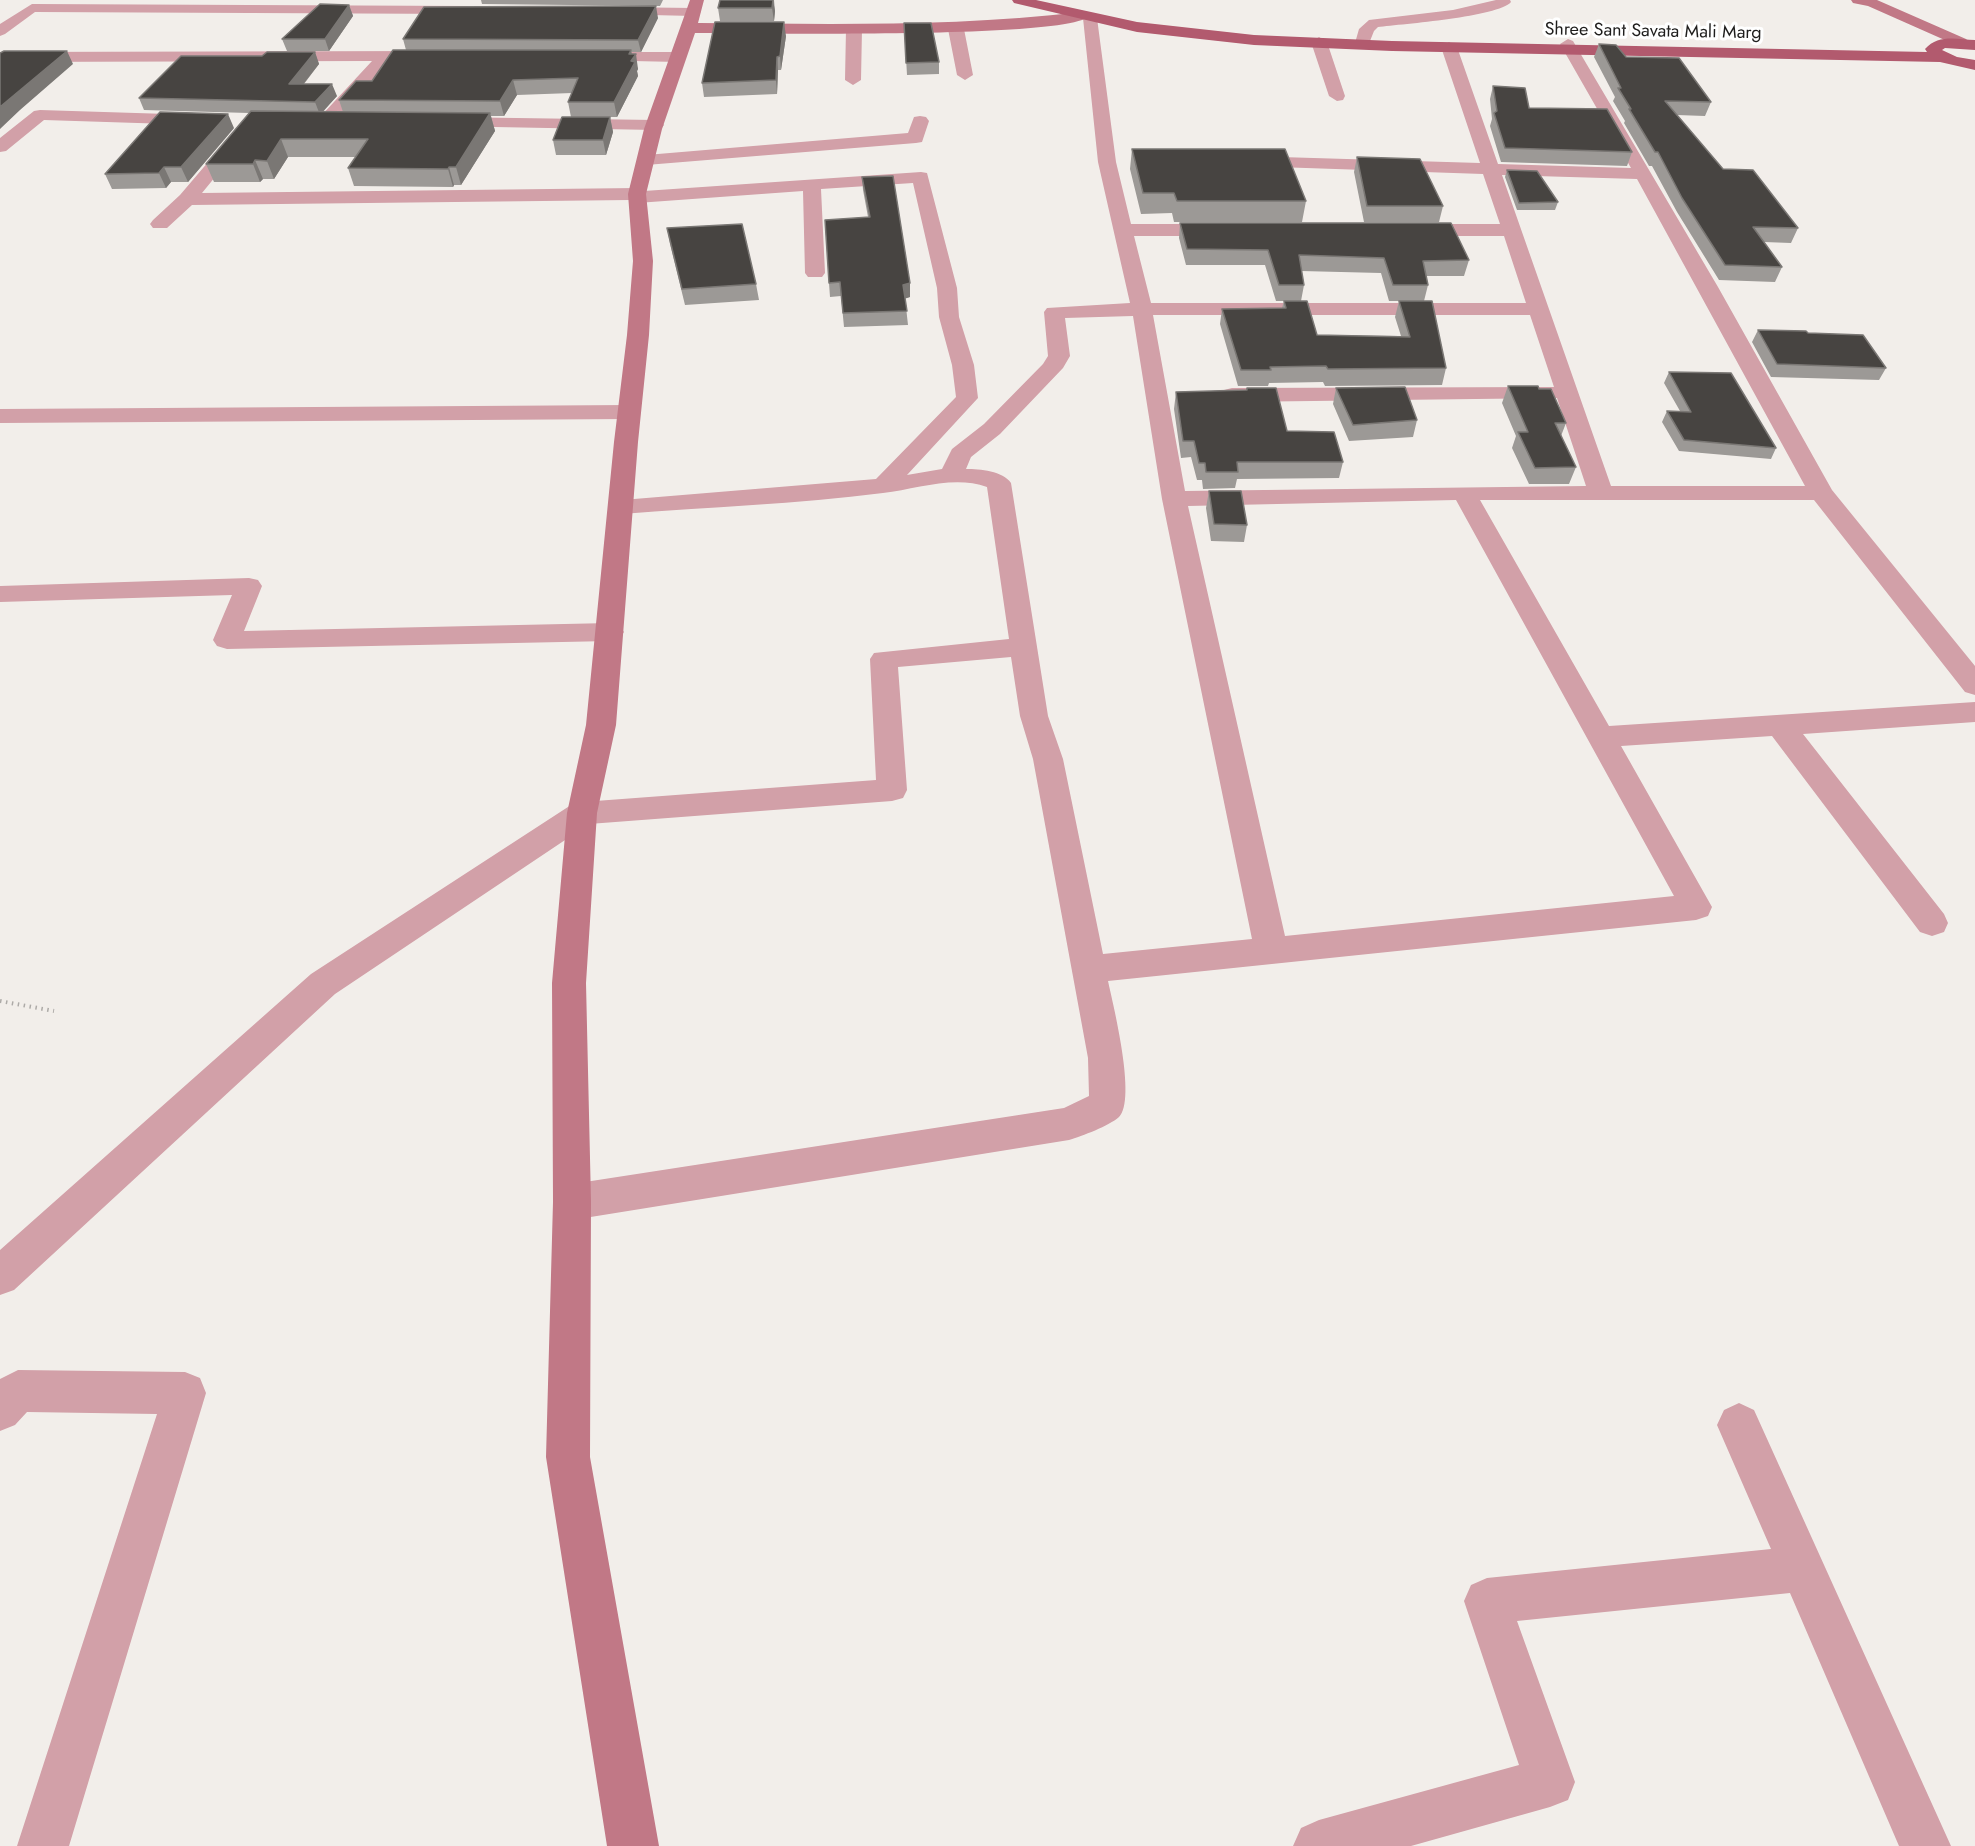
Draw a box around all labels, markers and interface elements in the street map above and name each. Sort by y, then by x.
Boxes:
street label: Shree Sant Savata Mali Marg [1544,19,1762,45]

